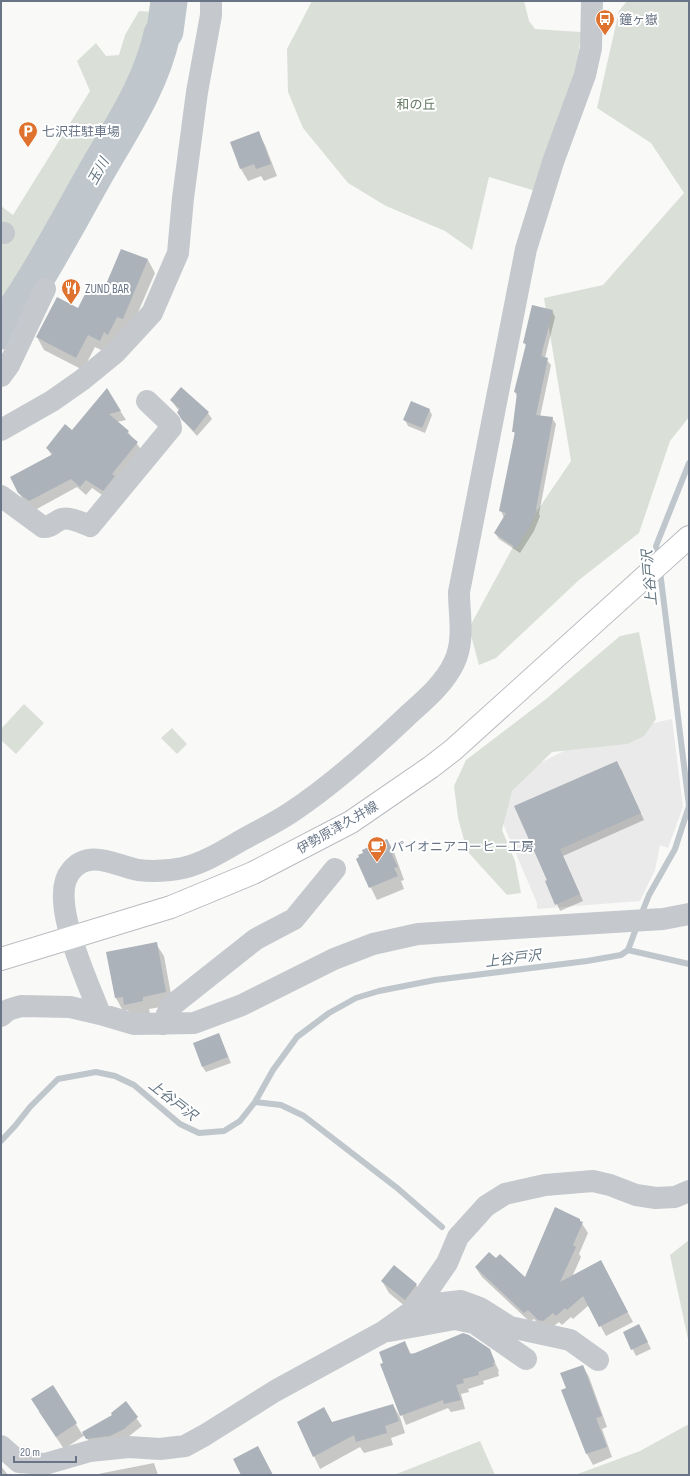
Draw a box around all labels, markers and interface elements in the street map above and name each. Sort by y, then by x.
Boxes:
bus stop icon: 鐘ヶ嶽 [594,8,616,36]
place label: 鐘ヶ嶽 [619,12,658,28]
park label: 和の丘 [396,97,436,113]
parking icon: 七沢荘駐車場 [17,120,39,148]
place label: 七沢荘駐車場 [42,124,120,140]
water label: 玉川 [84,153,114,188]
restaurant icon: ZUND BAR [60,277,82,305]
place label: ZUND BAR [85,281,129,297]
water label: 上谷戸沢 [638,547,660,607]
street label: 伊勢原津久井線 [294,798,381,858]
cafe icon: パイオニアコーヒー工房 [366,835,388,863]
place label: パイオニアコーヒー工房 [391,839,534,855]
water label: 上谷戸沢 [484,946,544,970]
water label: 上谷戸沢 [145,1076,202,1126]
scale bar [14,1438,76,1464]
text: 20 m [20,1445,40,1460]

